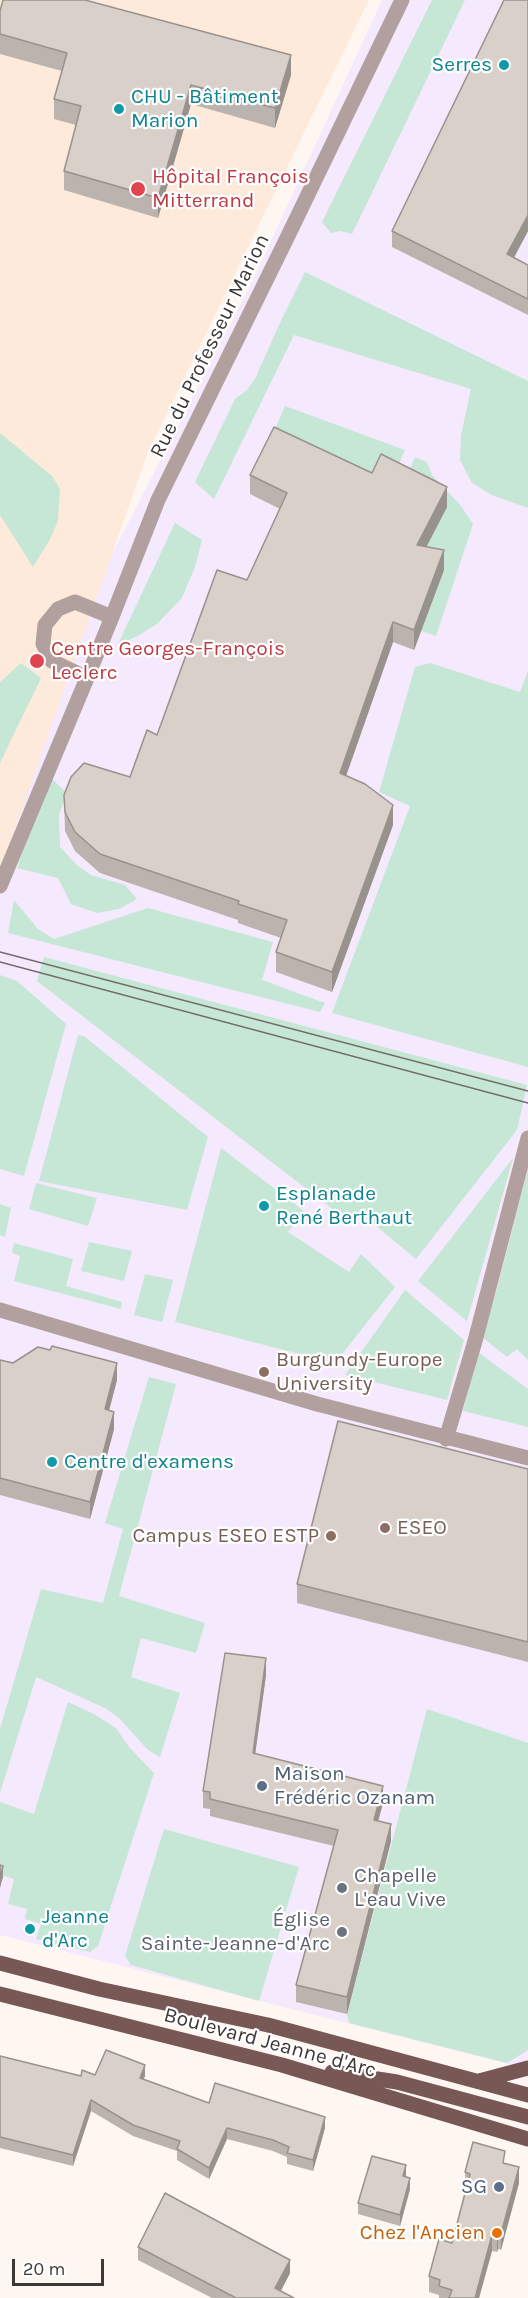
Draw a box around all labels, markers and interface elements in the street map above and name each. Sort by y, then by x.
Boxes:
place label: Serres [432,52,492,78]
marker: Serres [497,58,511,72]
place label: CHU - Bâtiment Marion [131,84,279,134]
marker: CHU - Bâtiment Marion [112,102,126,116]
place label: Hôpital François Mitterrand [152,164,309,214]
marker: Hôpital François Mitterrand [129,180,147,198]
street label: Rue du Professeur Marion [145,230,275,462]
place label: Centre Georges-François Leclerc [51,636,285,686]
marker: Centre Georges-François Leclerc [28,652,46,670]
place label: Esplanade René Berthaut [276,1181,412,1231]
marker: Esplanade René Berthaut [257,1199,271,1213]
place label: Burgundy-Europe University [276,1347,442,1397]
marker: Burgundy-Europe University [257,1365,271,1379]
place label: Centre d'examens [64,1449,234,1475]
marker: Centre d'examens [45,1455,59,1469]
place label: ESEO [397,1515,447,1541]
marker: ESEO [378,1521,392,1535]
place label: Campus ESEO ESTP [132,1523,319,1549]
marker: Campus ESEO ESTP [324,1529,338,1543]
place label: Maison Frédéric Ozanam [274,1761,435,1811]
marker: Maison Frédéric Ozanam [255,1779,269,1793]
place label: Chapelle L'eau Vive [354,1863,446,1913]
marker: Chapelle L'eau Vive [335,1881,349,1895]
place label: Jeanne d'Arc [42,1904,109,1954]
place label: Église Sainte-Jeanne-d'Arc [141,1907,330,1957]
marker: Jeanne d'Arc [23,1922,37,1936]
marker: Église Sainte-Jeanne-d'Arc [335,1925,349,1939]
street label: Boulevard Jeanne d'Arc [161,2003,379,2083]
place label: SG [461,2174,487,2200]
marker: SG [492,2180,506,2194]
place label: Chez l'Ancien [360,2220,485,2246]
marker: Chez l'Ancien [490,2226,504,2240]
scale bar [15,2247,106,2285]
text: 20 m [23,2258,65,2280]

